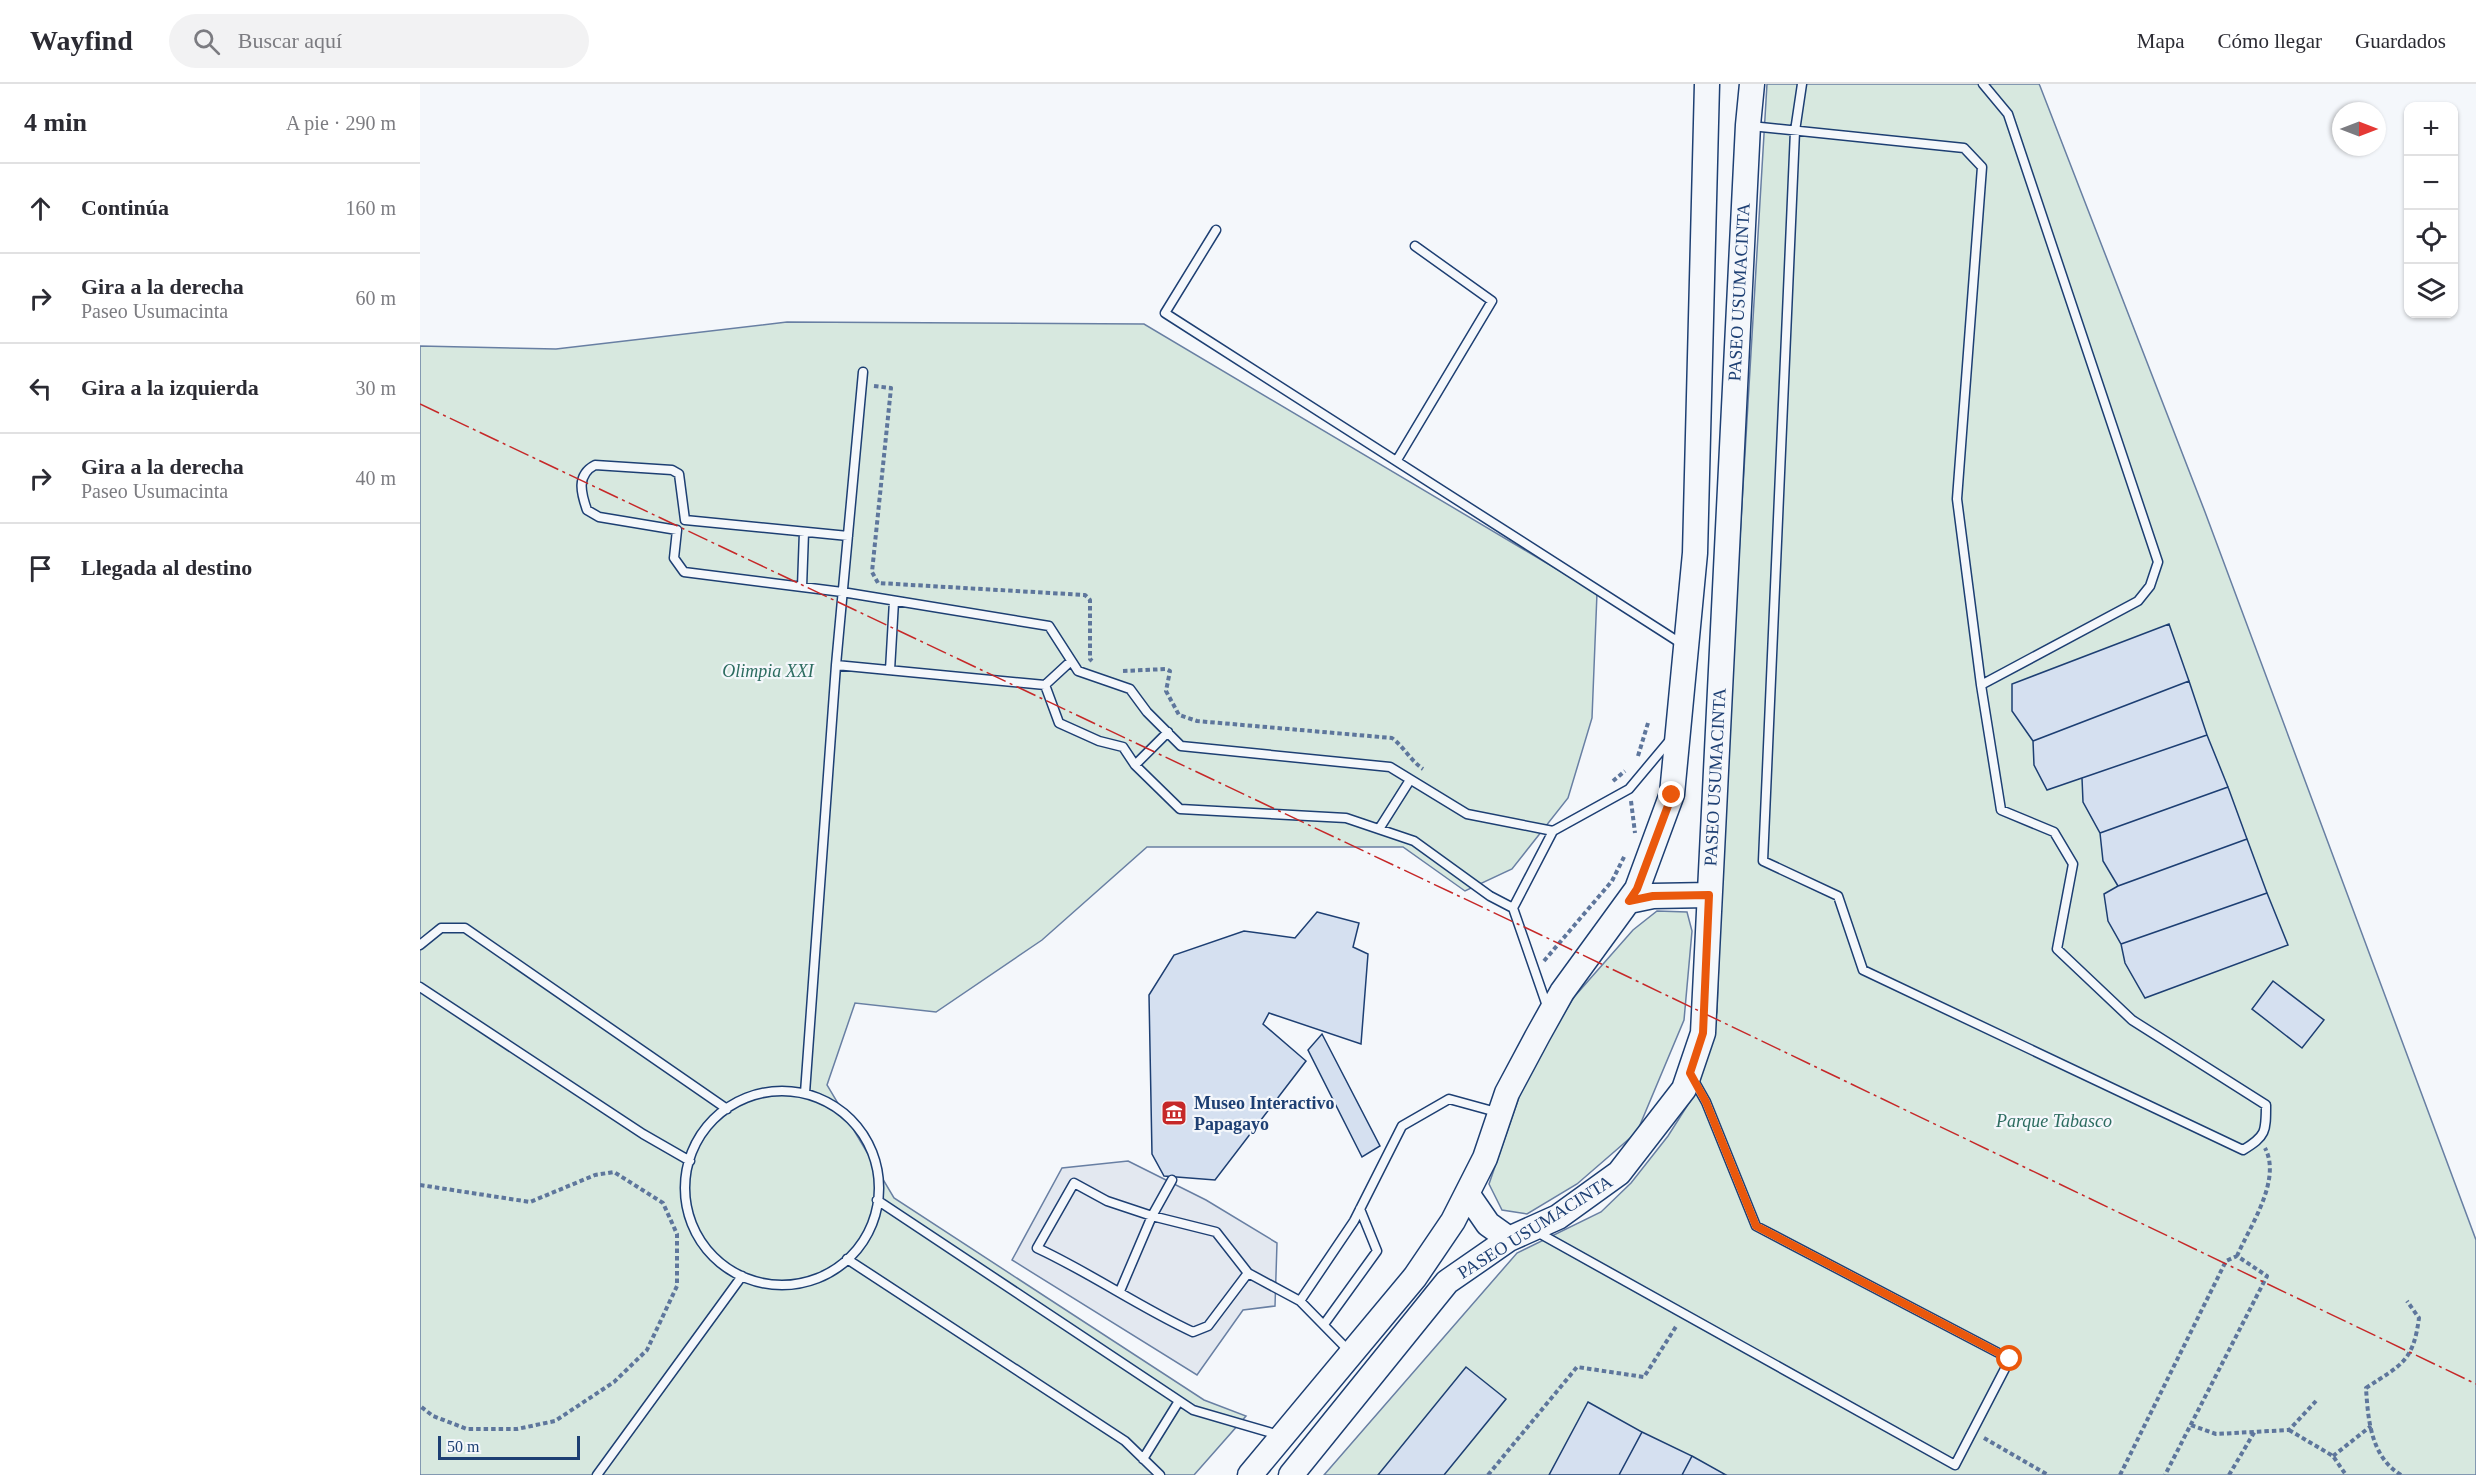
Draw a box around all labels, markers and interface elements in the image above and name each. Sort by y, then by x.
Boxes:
search box [169,14,589,68]
text: Wayfind [30,25,133,56]
icon: search [190,25,223,58]
text: Buscar aquí [238,28,342,53]
text: Mapa [2137,29,2185,53]
text: Cómo llegar [2218,29,2322,53]
text: Guardados [2355,29,2446,53]
north arrow [2332,102,2386,156]
map controls [2404,102,2458,318]
button: + [2404,102,2458,156]
text: 4 min [24,108,87,137]
text: A pie · 290 m [286,112,396,134]
button: − [2404,156,2458,210]
icon: ahead [24,192,57,225]
text: Continúa [81,195,169,220]
text: 160 m [345,197,396,219]
street label: PASEO USUMACINTA [1724,202,1754,382]
button: locate [2404,210,2458,264]
button: layers [2404,264,2458,318]
text: Gira a la derecha [81,274,244,299]
icon: right [24,282,57,315]
text: 60 m [355,287,396,309]
text: Paseo Usumacinta [81,300,228,322]
icon: left [24,372,57,405]
text: Gira a la izquierda [81,375,259,400]
text: 30 m [355,377,396,399]
text: Gira a la derecha [81,454,244,479]
icon: right [24,462,57,495]
text: 40 m [355,467,396,489]
text: Paseo Usumacinta [81,480,228,502]
icon: arrive [24,552,57,585]
text: Llegada al destino [81,555,252,580]
park label: Olimpia XXI [722,661,815,681]
street label: PASEO USUMACINTA [1700,687,1730,867]
route end [1658,781,1684,807]
place label: Museo Interactivo Papagayo [1194,1093,1334,1134]
museum icon: Museo Interactivo Papagayo [1159,1098,1189,1128]
park label: Parque Tabasco [1995,1111,2112,1131]
street label: PASEO USUMACINTA [1454,1171,1616,1283]
route start [1996,1345,2022,1371]
scale bar [438,1433,580,1460]
text: 50 m [447,1438,479,1455]

